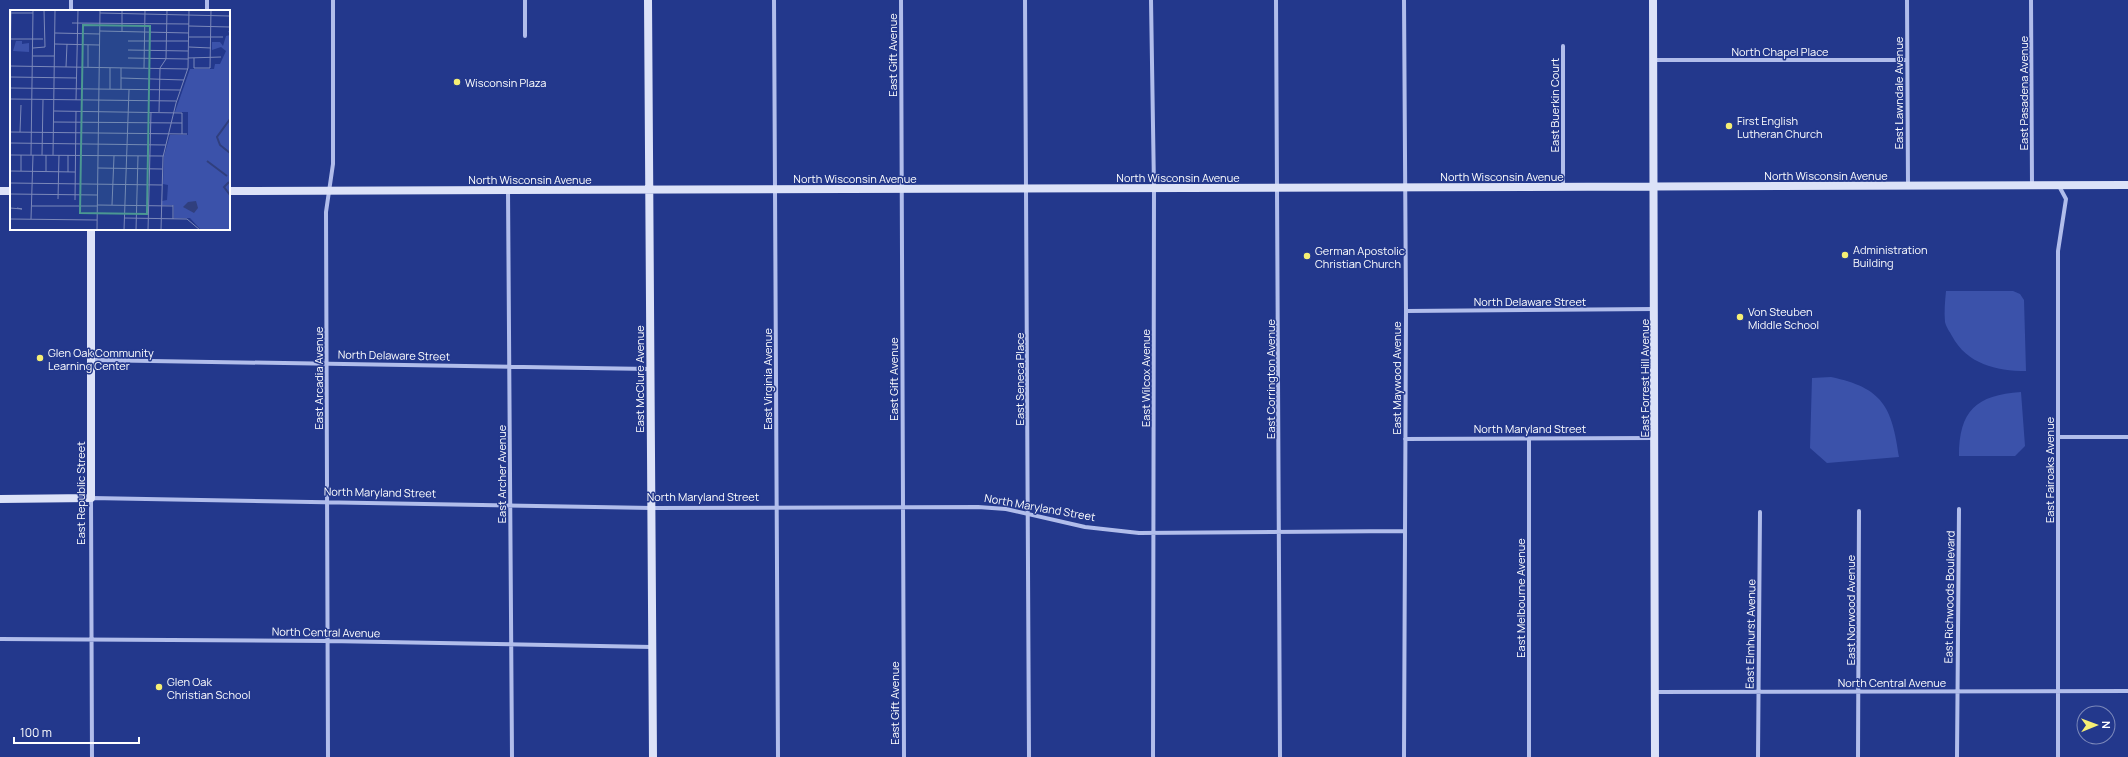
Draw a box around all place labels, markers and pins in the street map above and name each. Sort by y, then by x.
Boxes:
place label: Wisconsin Plaza [465,75,546,90]
marker: Wisconsin Plaza [452,77,462,87]
place label: First English Lutheran Church [1737,113,1823,141]
marker: First English Lutheran Church [1724,121,1734,131]
place label: Administration Building [1853,242,1928,270]
place label: German Apostolic Christian Church [1315,243,1405,271]
marker: Administration Building [1840,250,1850,260]
marker: German Apostolic Christian Church [1302,251,1312,261]
place label: Von Steuben Middle School [1748,304,1819,332]
marker: Von Steuben Middle School [1735,312,1745,322]
place label: Glen Oak Community Learning Center [48,345,154,373]
marker: Glen Oak Community Learning Center [35,353,45,363]
place label: Glen Oak Christian School [167,674,251,702]
marker: Glen Oak Christian School [154,682,164,692]

